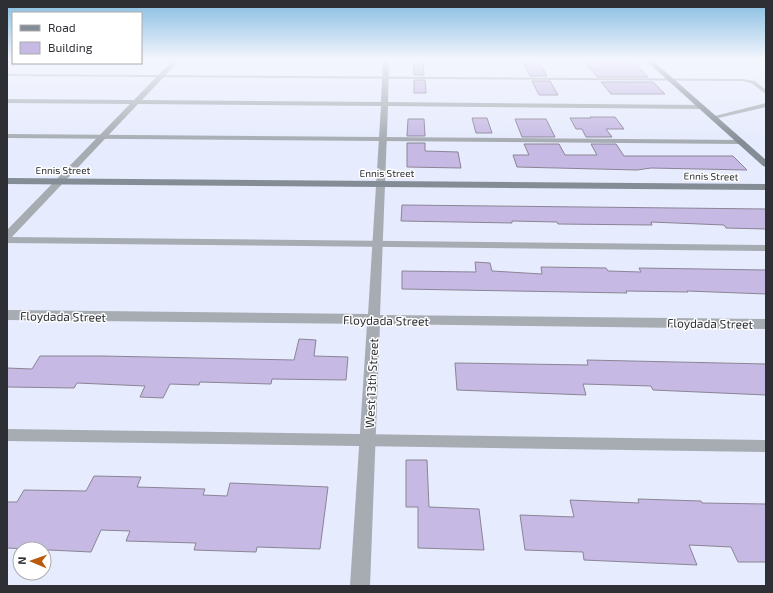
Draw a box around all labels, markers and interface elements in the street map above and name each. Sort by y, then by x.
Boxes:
legend [12,12,142,64]
text: Road [48,20,76,34]
text: Building [48,40,93,54]
street label: Ennis Street [36,164,91,176]
street label: Ennis Street [360,167,415,179]
street label: Ennis Street [683,170,739,182]
street label: Floydada Street [20,308,107,324]
street label: Floydada Street [343,312,430,328]
street label: Floydada Street [667,315,754,331]
street label: West 13th Street [362,337,380,428]
north arrow [12,541,52,581]
text: N [15,556,28,565]

